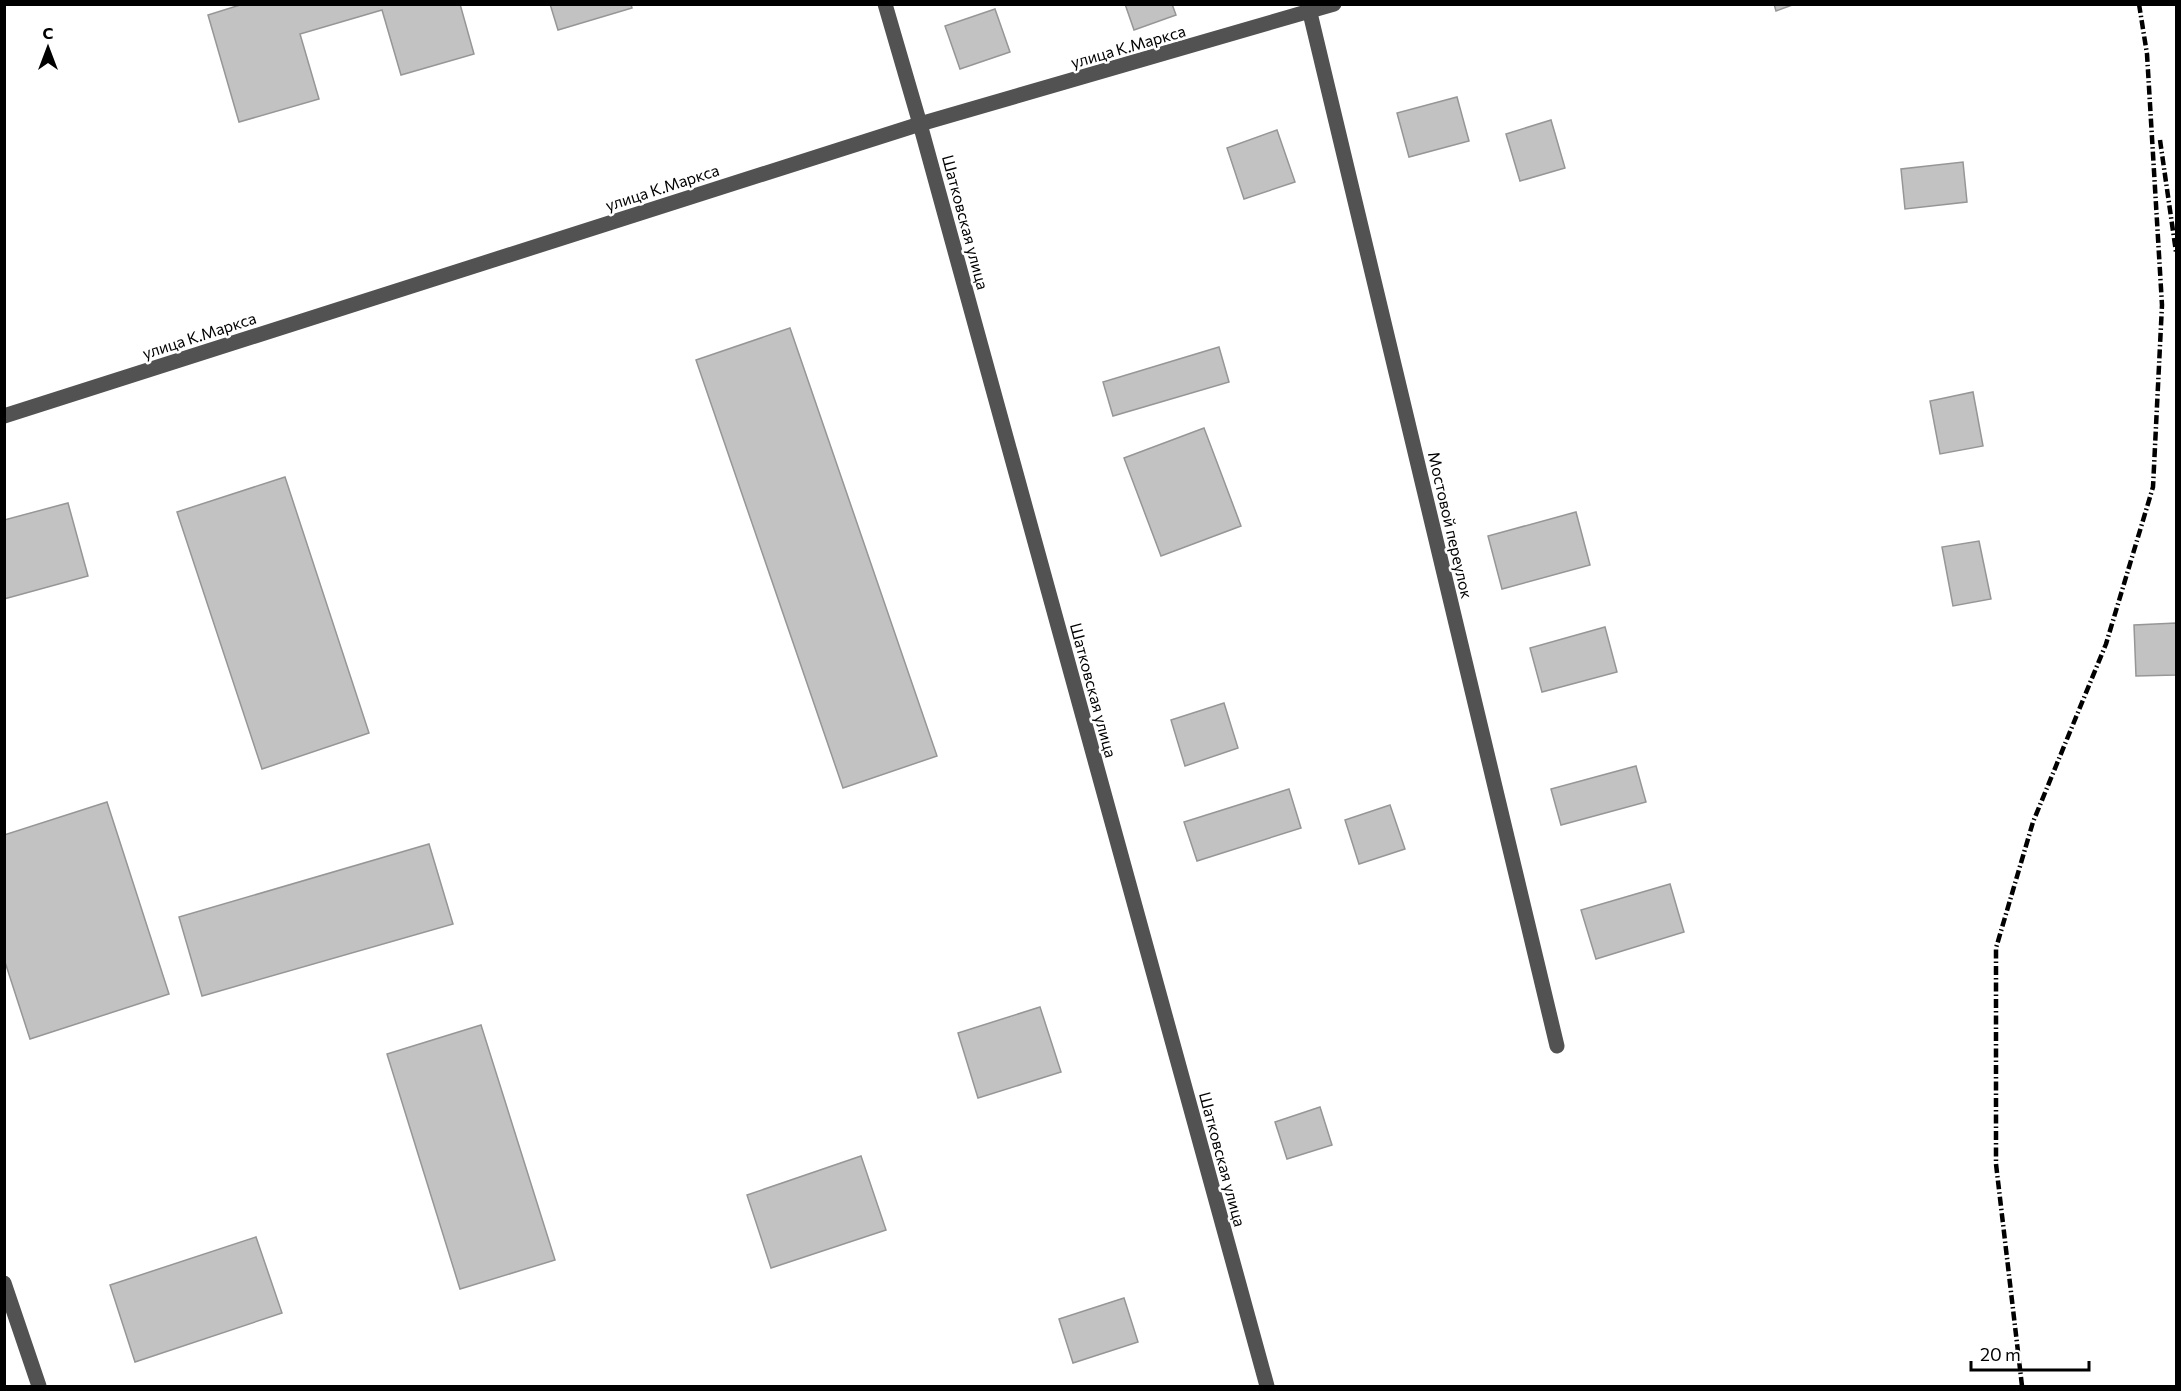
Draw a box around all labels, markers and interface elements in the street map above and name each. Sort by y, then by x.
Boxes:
north arrow [18,18,78,78]
street label: улица К.Маркса [1068,21,1188,71]
text: С [43,23,54,42]
street label: Шатковская улица [939,153,993,291]
street label: улица К.Маркса [603,160,721,214]
street label: улица К.Маркса [140,308,258,362]
street label: Мостовой переулок [1425,450,1477,601]
street label: Шатковская улица [1067,621,1121,759]
street label: Шатковская улица [1196,1090,1250,1228]
scale bar [1971,1334,2090,1372]
text: 20 m [1980,1343,2021,1365]

